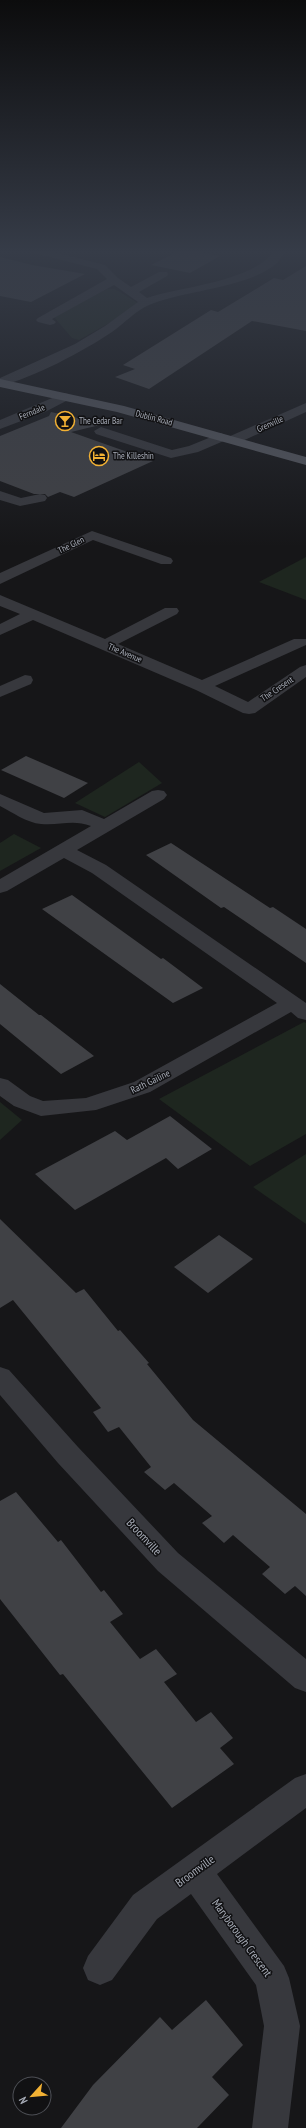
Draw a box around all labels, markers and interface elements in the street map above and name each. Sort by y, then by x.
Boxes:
street label: Ferndale [17,401,47,422]
street label: Dublin Road [134,407,174,428]
bar icon: The Cedar Bar [54,410,76,432]
street label: Grenville [255,413,285,434]
place label: The Cedar Bar [79,415,123,426]
hotel icon: The Killeshin [88,445,110,467]
place label: The Killeshin [113,450,154,461]
street label: The Glen [56,533,86,556]
street label: The Avenue [106,640,144,665]
street label: The Cresent [258,673,296,703]
street label: Rath Gailine [128,1066,172,1097]
street label: Broomville [124,1515,165,1558]
street label: Broomville [172,1851,217,1890]
street label: Maryborough Crescent [209,1896,276,1980]
north arrow [12,2076,52,2116]
text: N [15,2095,31,2106]

